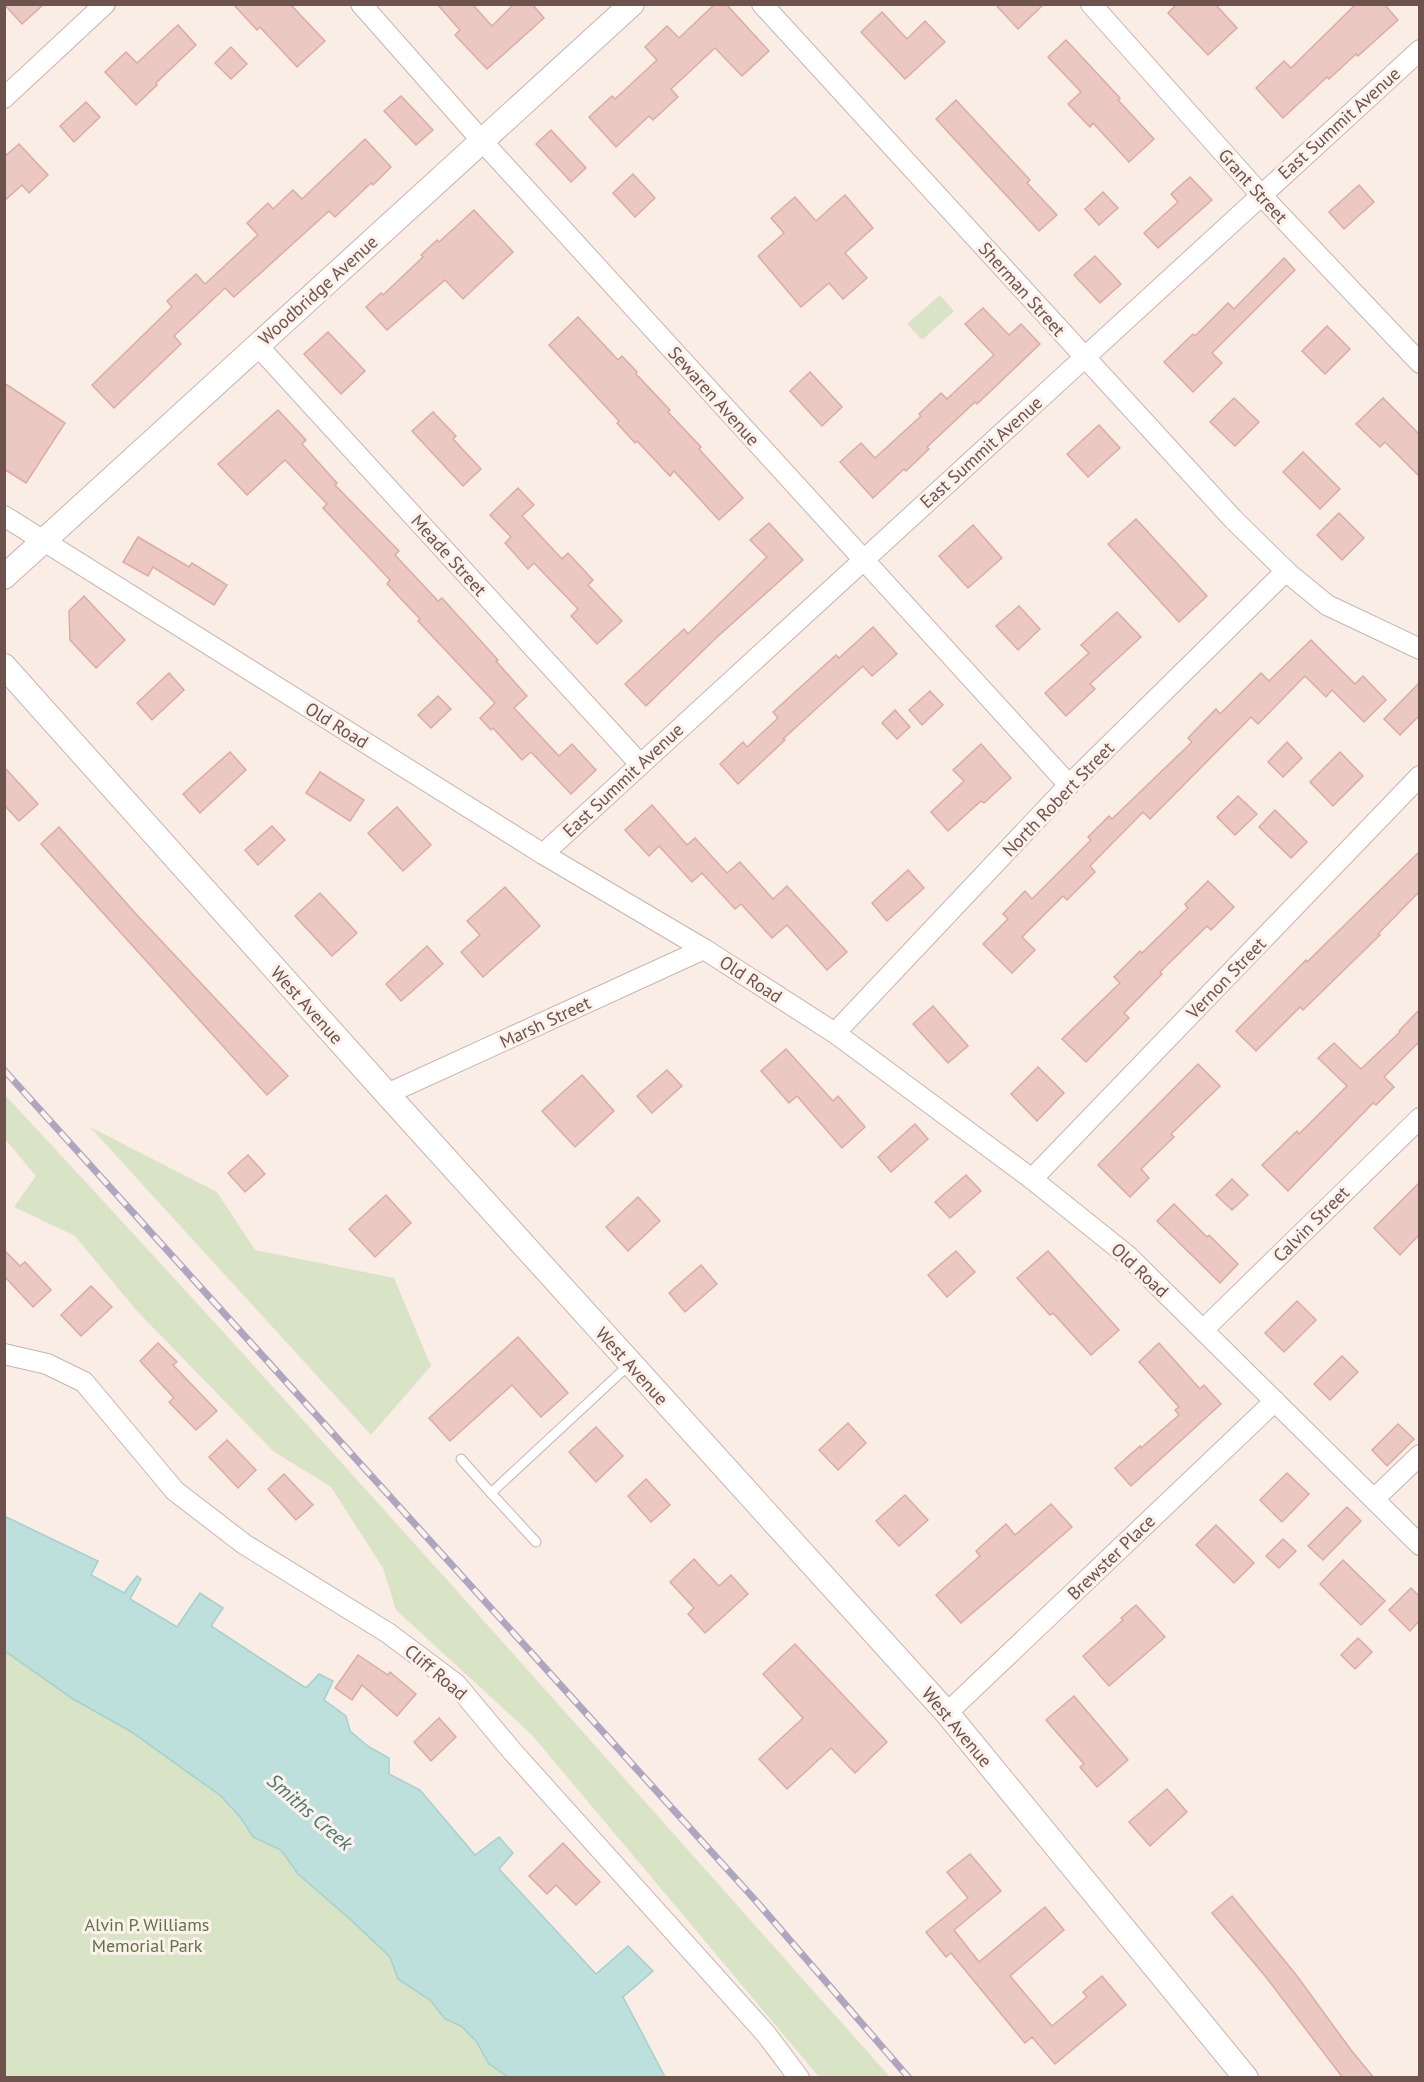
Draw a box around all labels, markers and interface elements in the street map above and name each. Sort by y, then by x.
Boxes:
street label: East Summit Avenue [1273,62,1405,184]
street label: Grant Street [1213,144,1293,228]
street label: Woodbridge Avenue [254,230,382,350]
street label: Sherman Street [974,237,1070,341]
street label: Sewaren Avenue [663,341,765,451]
street label: East Summit Avenue [915,391,1047,513]
street label: Meade Street [406,509,492,601]
street label: Old Road [301,697,373,753]
street label: East Summit Avenue [558,718,688,842]
street label: North Robert Street [997,737,1119,861]
street label: Vernon Street [1181,932,1271,1024]
street label: Old Road [715,950,787,1008]
street label: West Avenue [266,961,348,1049]
street label: Marsh Street [496,991,594,1053]
street label: Calvin Street [1268,1181,1354,1267]
street label: Old Road [1106,1238,1174,1302]
street label: West Avenue [591,1322,673,1410]
street label: Brewster Place [1062,1509,1160,1605]
street label: Cliff Road [400,1639,472,1705]
street label: West Avenue [917,1682,997,1772]
water label: Smiths Creek [262,1768,359,1857]
park label: Alvin P. Williams Memorial Park [85,1913,209,1957]

